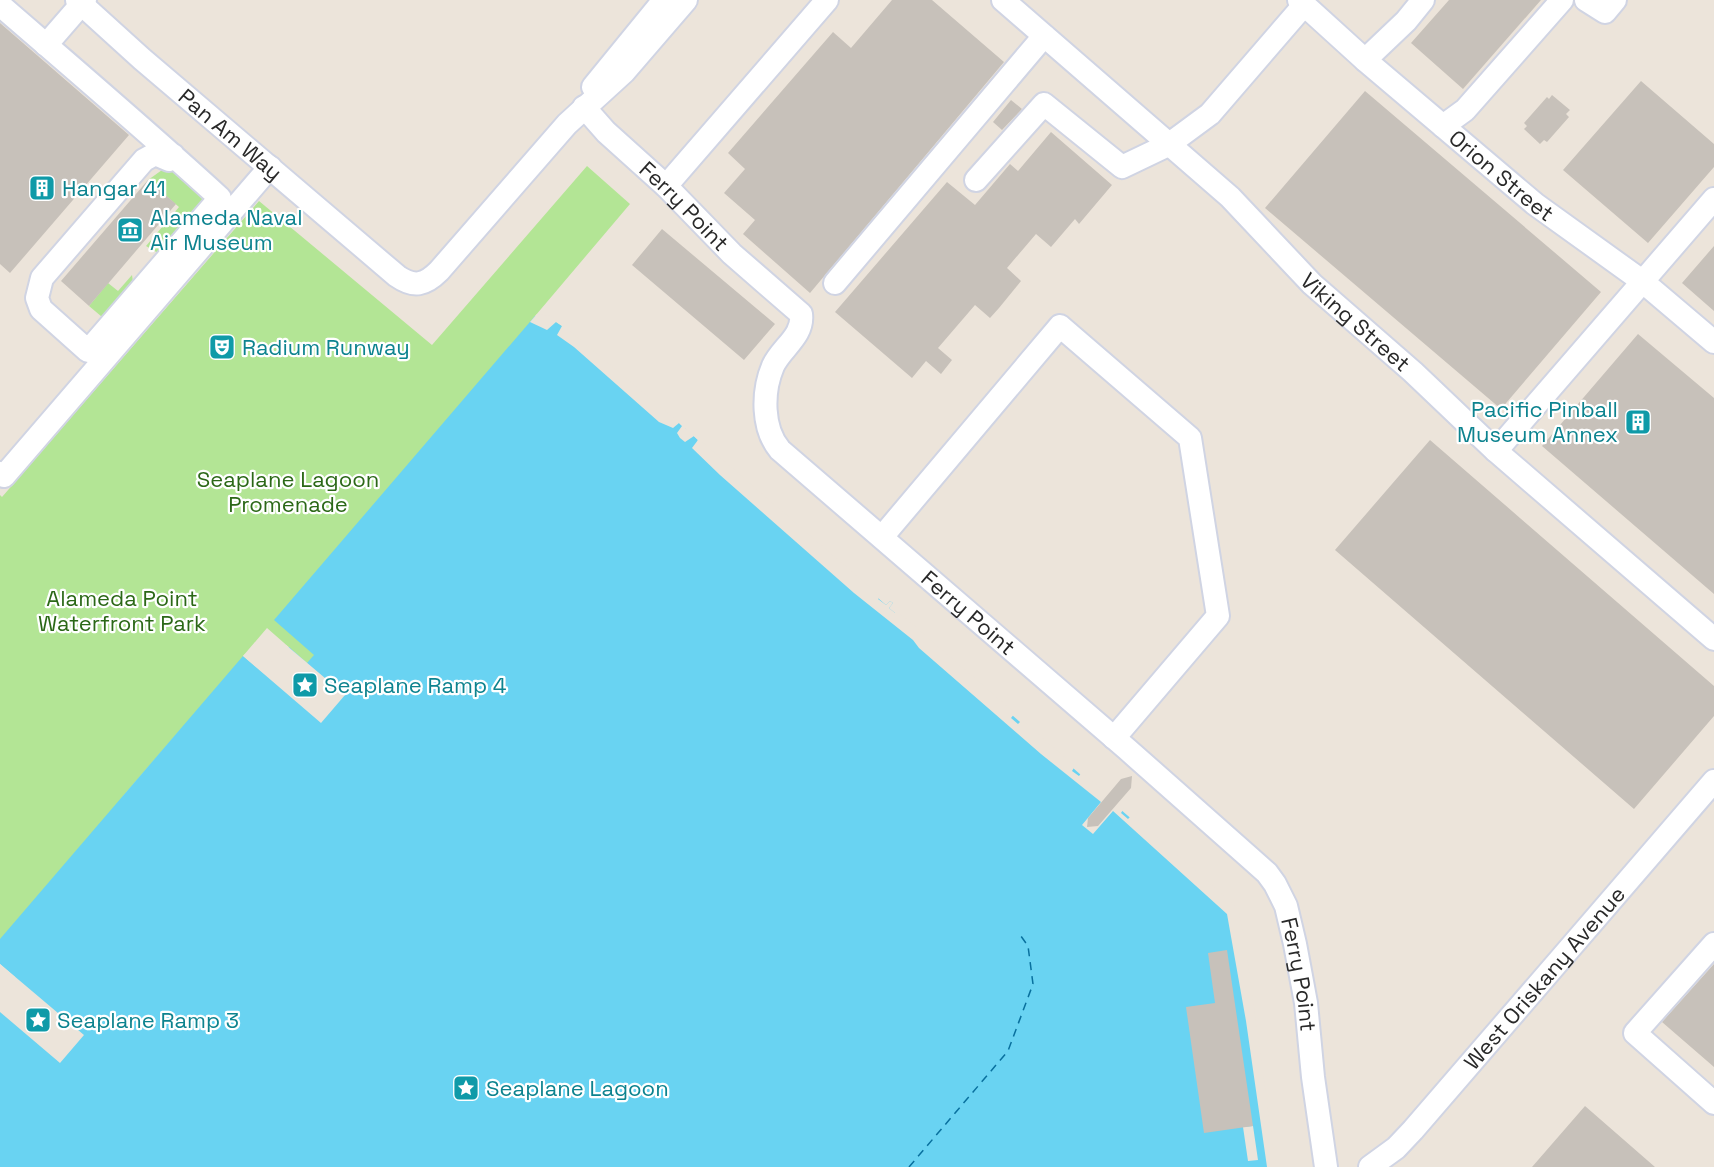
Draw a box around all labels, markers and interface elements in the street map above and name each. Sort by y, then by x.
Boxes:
street label: Pan Am Way [173,82,288,186]
street label: Orion Street [1443,123,1560,227]
street label: Ferry Point [634,155,735,257]
building icon: Hangar 41 [27,173,57,203]
place label: Hangar 41 [62,174,166,202]
place label: Alameda Naval Air Museum [150,203,303,256]
museum icon: Alameda Naval Air Museum [115,215,145,245]
street label: Viking Street [1295,267,1416,378]
theatre icon: Radium Runway [207,332,237,362]
place label: Radium Runway [242,333,410,361]
place label: Pacific Pinball Museum Annex [1457,395,1618,448]
building icon: Pacific Pinball Museum Annex [1623,407,1653,437]
park label: Seaplane Lagoon Promenade [197,465,379,518]
street label: Ferry Point [916,564,1022,661]
park label: Alameda Point Waterfront Park [38,584,206,637]
place icon: Seaplane Ramp 4 [290,670,320,700]
place label: Seaplane Ramp 4 [324,671,507,699]
street label: West Oriskany Avenue [1458,880,1631,1075]
street label: Ferry Point [1275,914,1323,1033]
place icon: Seaplane Ramp 3 [23,1005,53,1035]
place label: Seaplane Ramp 3 [57,1006,239,1034]
place icon: Seaplane Lagoon [451,1073,481,1103]
place label: Seaplane Lagoon [486,1074,669,1102]

